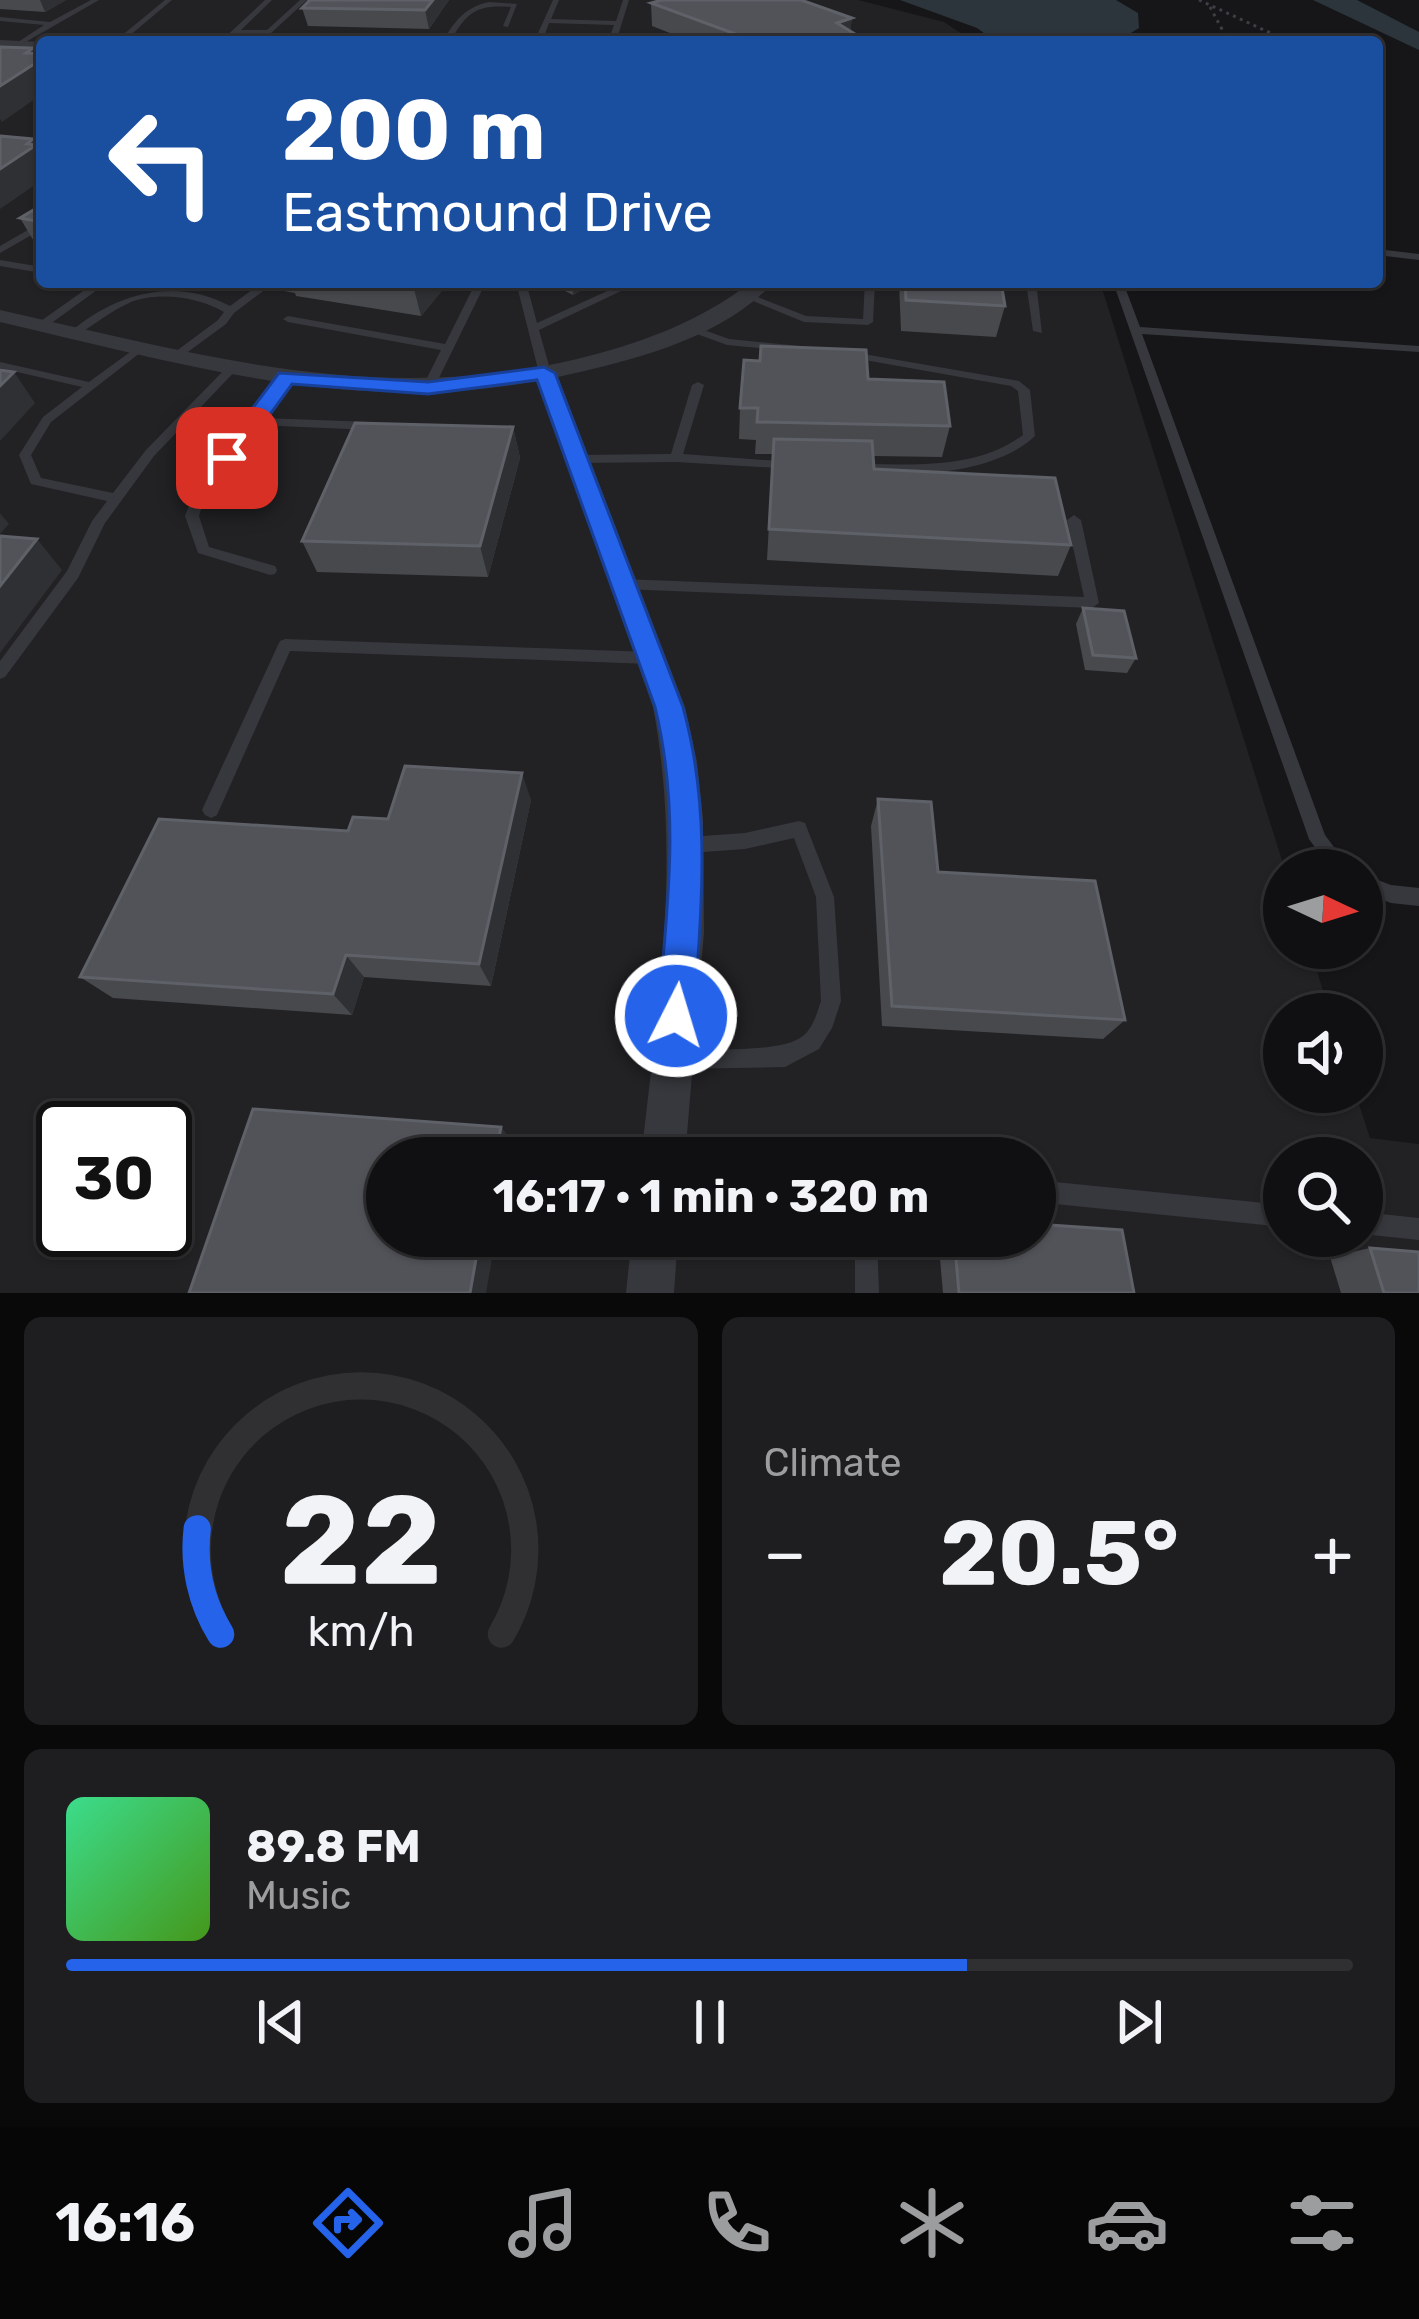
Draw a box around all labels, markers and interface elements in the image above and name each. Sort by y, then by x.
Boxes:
text: 200 m [282,80,546,180]
icon: left [84,84,240,240]
text: Eastmound Drive [282,181,713,245]
pin [176,407,278,509]
icon: arrive [194,425,260,491]
north arrow [1263,849,1383,969]
map controls [1263,849,1383,1257]
position arrow [613,953,739,1079]
button: sound [1263,993,1383,1113]
speed limit sign: 30 [36,1101,192,1257]
button: search [1263,1137,1383,1257]
text: 16:17 · 1 min · 320 m [493,1170,929,1223]
text: Climate [764,1440,902,1486]
text: 22 [280,1466,442,1614]
text: 20.5° [939,1500,1179,1607]
text: − [764,1514,806,1593]
text: + [1312,1514,1353,1593]
text: km/h [307,1606,414,1657]
text: 89.8 FM [246,1820,421,1873]
text: Music [246,1873,351,1919]
icon: previous [248,1989,314,2055]
icon: pause [677,1989,743,2055]
icon: next [1106,1989,1172,2055]
icon: directions [306,2181,390,2265]
icon: music [501,2181,585,2265]
icon: phone [695,2181,779,2265]
icon: climate [890,2181,974,2265]
icon: car [1085,2181,1169,2265]
icon: filters [1280,2181,1364,2265]
text: 16:16 [55,2191,195,2255]

